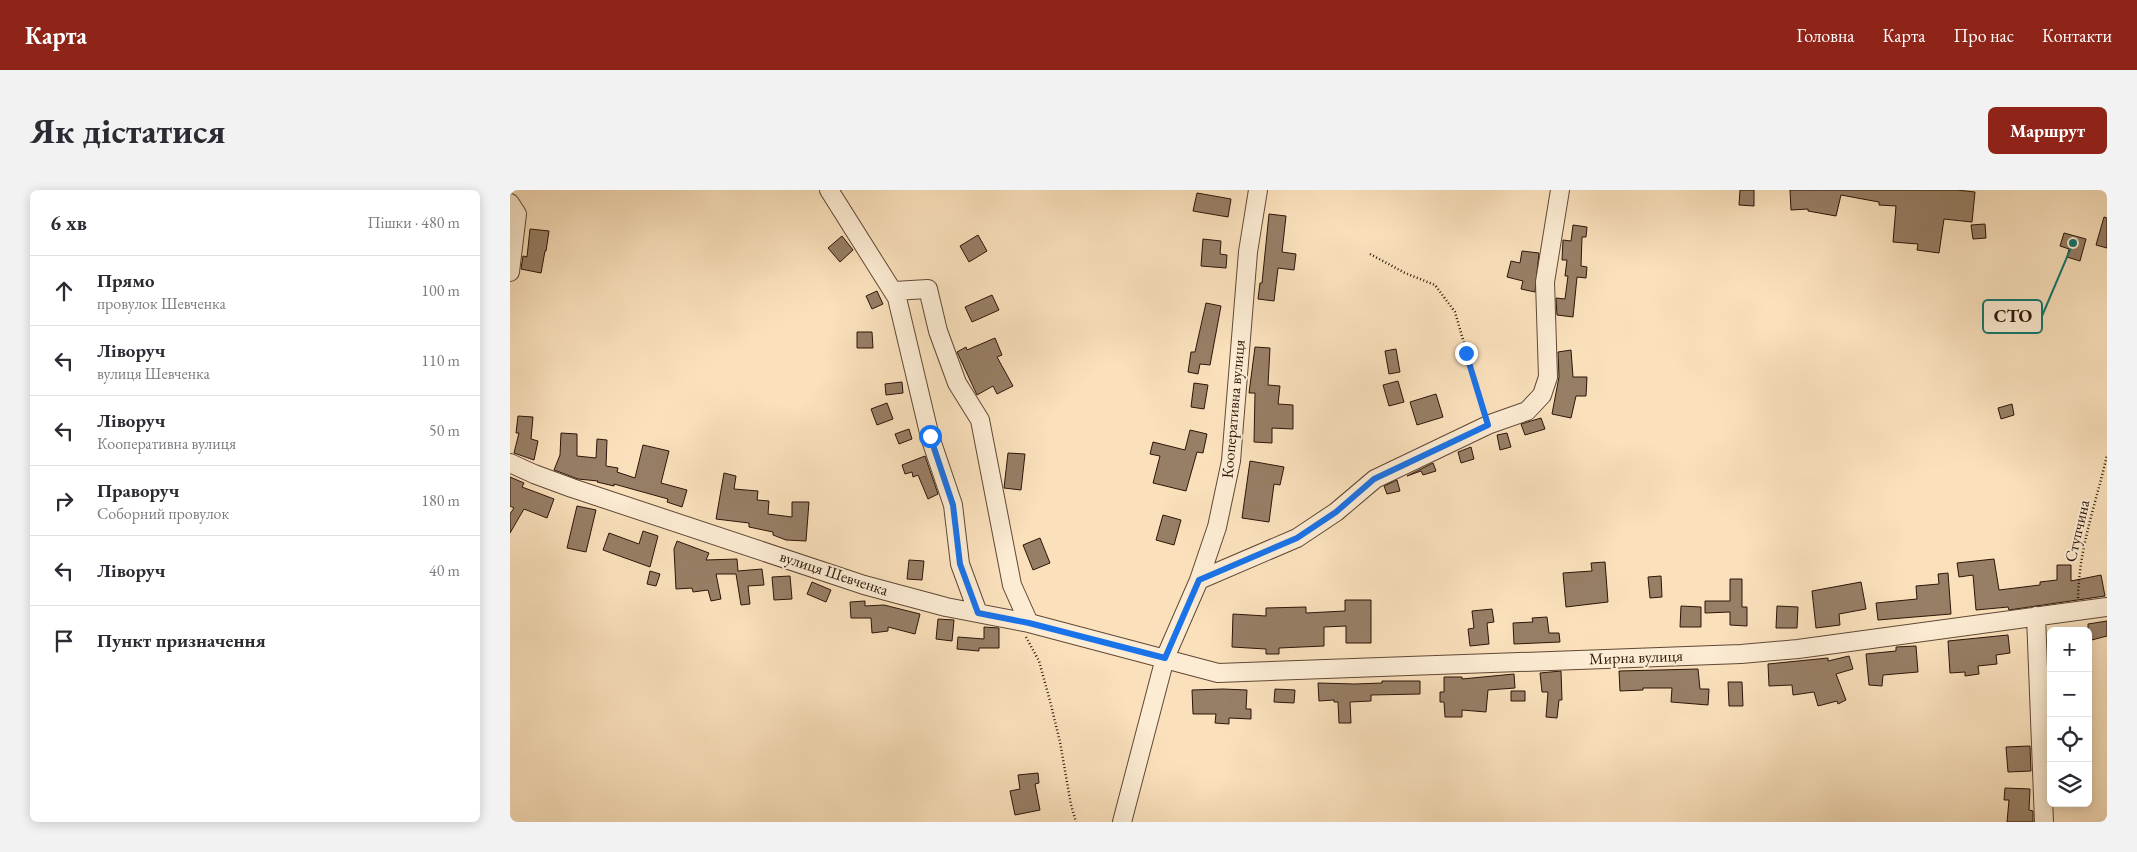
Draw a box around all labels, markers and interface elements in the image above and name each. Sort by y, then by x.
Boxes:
text: Карта [25,20,87,51]
text: Головна [1797,24,1854,47]
text: Карта [1882,24,1925,47]
text: Про нас [1953,24,2014,47]
text: Контакти [2042,24,2112,47]
button: Маршрут [1988,107,2107,154]
text: Як дістатися [30,108,225,153]
text: 6 хв [50,209,87,236]
text: Пішки · 480 m [367,212,460,233]
text: Прямо [97,268,155,293]
icon: ahead [50,277,78,305]
text: 100 m [421,280,460,301]
text: провулок Шевченка [97,293,226,314]
callout: СТО [1983,300,2042,333]
text: СТО [1994,304,2033,327]
text: Ліворуч [97,338,165,363]
street label: Кооперативна вулиця [1216,339,1250,479]
route end [1455,342,1478,365]
icon: left [50,347,78,375]
text: 110 m [421,350,460,371]
text: вулиця Шевченка [97,363,210,384]
text: Ліворуч [97,408,165,433]
icon: left [50,417,78,445]
text: 50 m [429,420,460,441]
route start [919,425,942,448]
text: Кооперативна вулиця [97,433,236,454]
text: Праворуч [97,478,179,503]
icon: right [50,487,78,515]
text: 180 m [421,490,460,511]
street label: Ступчина [2060,497,2094,564]
text: Соборний провулок [97,503,229,524]
street label: вулиця Шевченка [777,546,891,601]
icon: left [50,557,78,585]
text: Ліворуч [97,558,165,583]
text: 40 m [429,560,460,581]
icon: arrive [50,627,78,655]
map controls [2047,627,2092,807]
button: + [2047,627,2092,672]
text: Пункт призначення [97,628,266,653]
street label: Мирна вулиця [1589,645,1683,669]
button: − [2047,672,2092,717]
button: locate [2047,717,2092,762]
button: layers [2047,762,2092,807]

